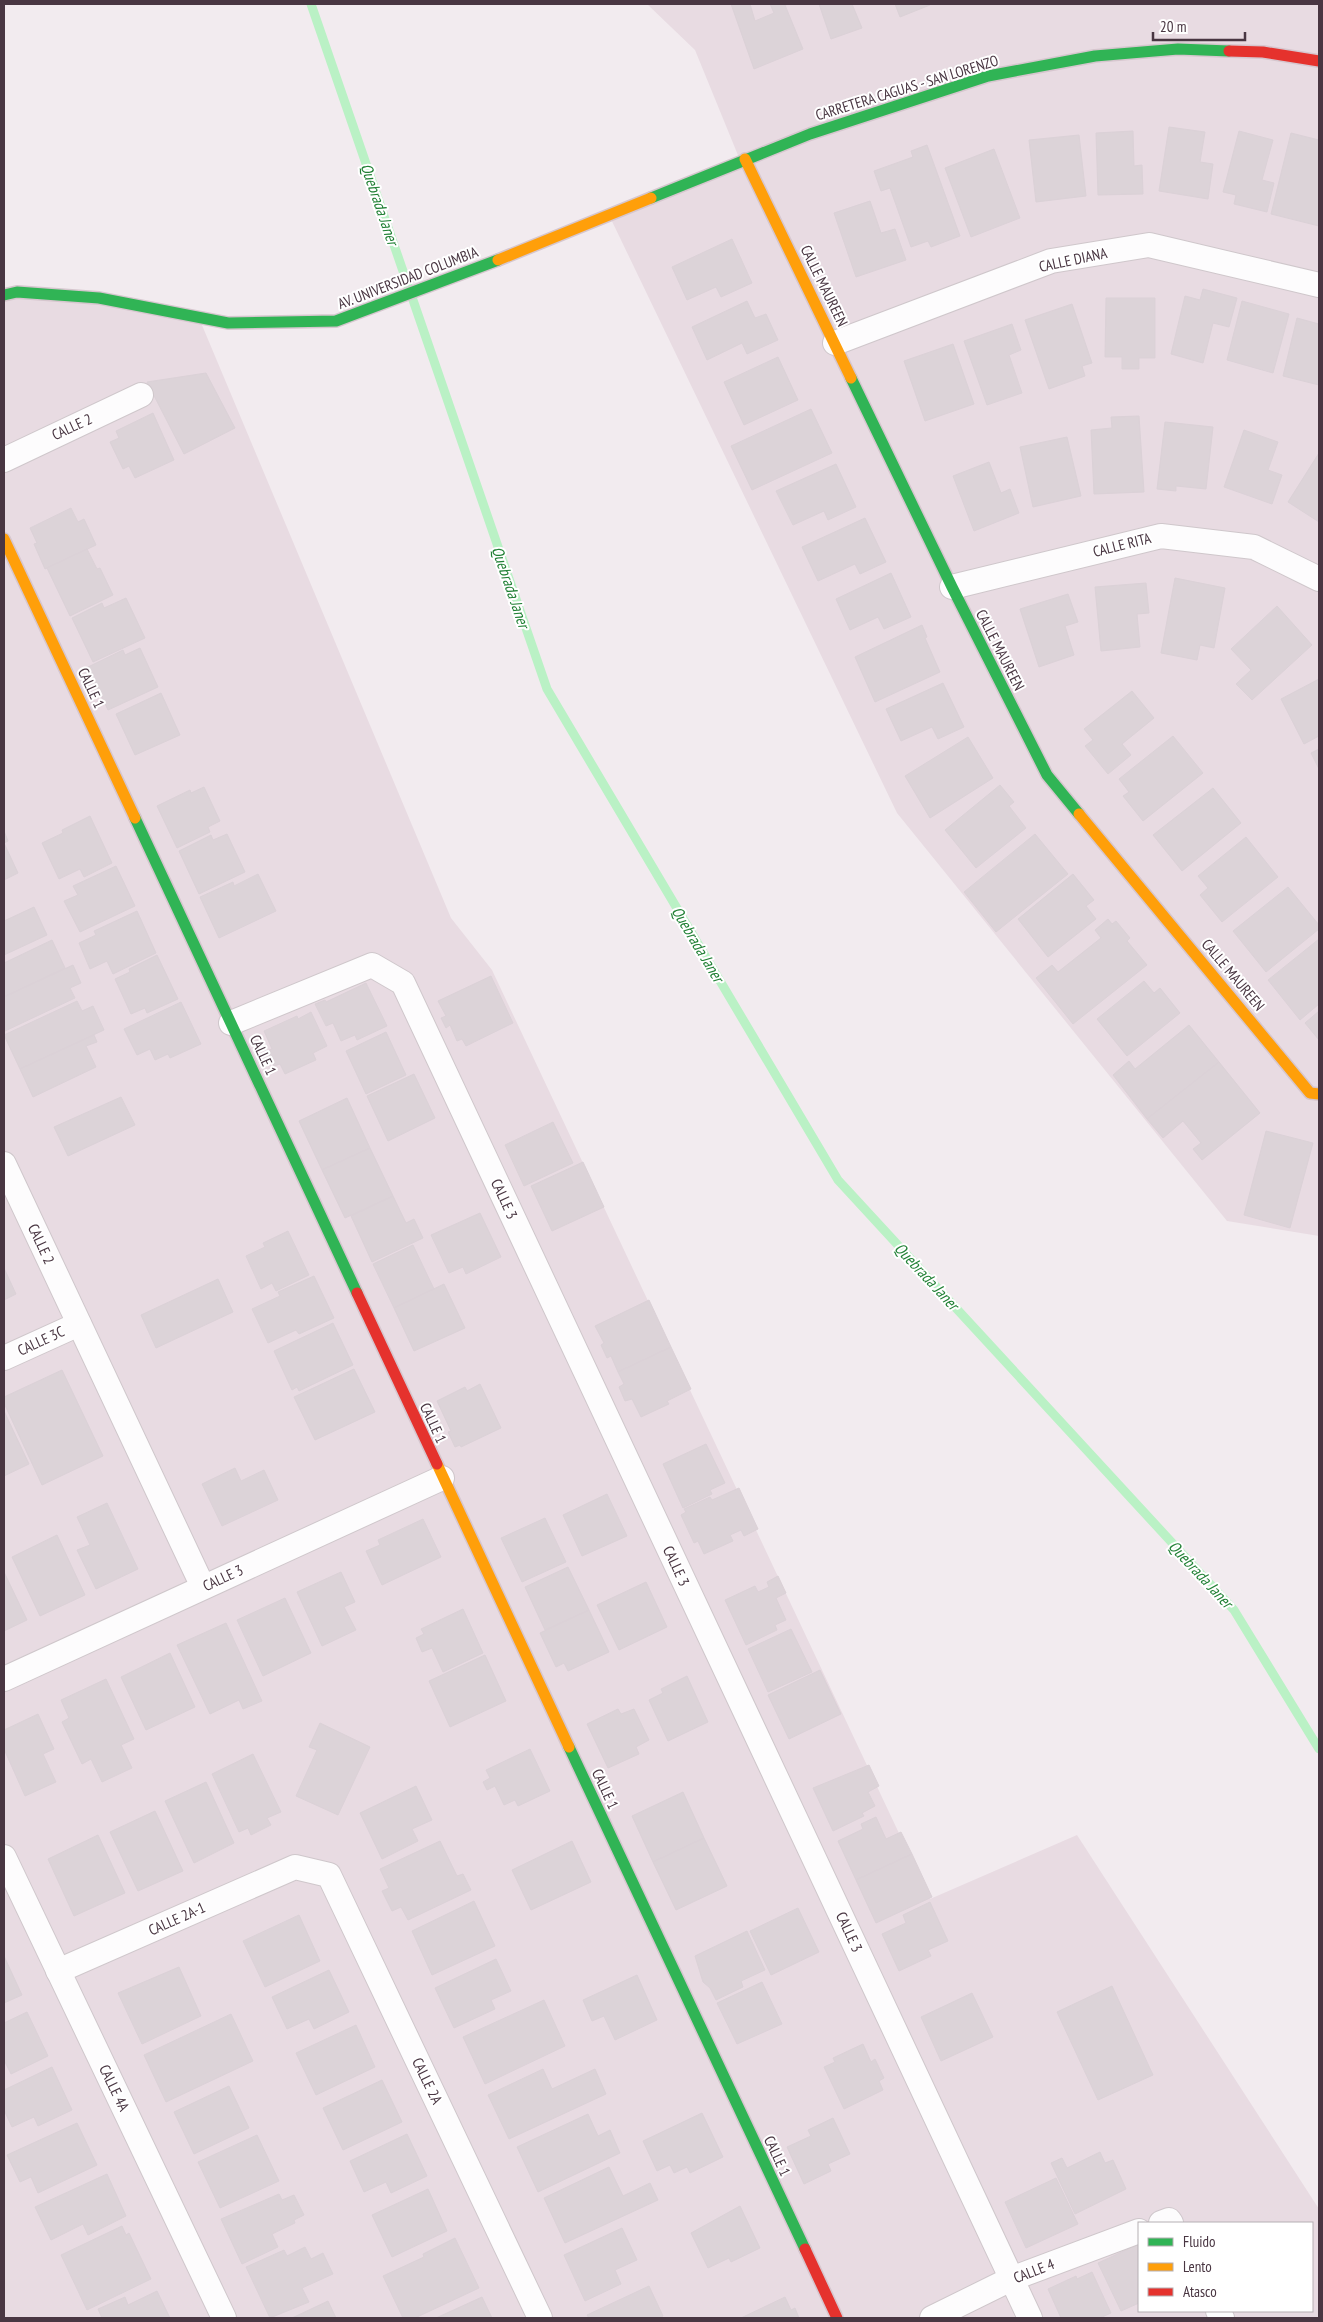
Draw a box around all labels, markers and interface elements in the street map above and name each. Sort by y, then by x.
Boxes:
scale bar [1153,10,1246,42]
text: 20 m [1160,17,1186,36]
street label: CARRETERA CAGUAS - SAN LORENZO [813,51,1001,124]
water label: Quebrada Janer [357,161,404,250]
street label: AV. UNIVERSIDAD COLUMBIA [335,242,482,313]
street label: CALLE MAUREEN [797,242,852,330]
street label: CALLE DIANA [1037,243,1110,276]
street label: CALLE 2 [49,409,95,444]
street label: CALLE RITA [1091,528,1154,561]
water label: Quebrada Janer [488,544,535,633]
street label: CALLE MAUREEN [972,606,1029,693]
street label: CALLE 1 [74,665,109,711]
water label: Quebrada Janer [668,902,730,988]
street label: CALLE MAUREEN [1198,935,1269,1015]
street label: CALLE 1 [246,1032,281,1078]
street label: CALLE 3 [487,1176,522,1222]
street label: CALLE 2 [24,1221,59,1267]
water label: Quebrada Janer [891,1238,965,1316]
street label: CALLE 3C [14,1321,67,1360]
street label: CALLE 1 [416,1400,451,1446]
water label: Quebrada Janer [1165,1536,1239,1614]
street label: CALLE 3 [659,1543,694,1589]
street label: CALLE 3 [200,1560,246,1595]
street label: CALLE 1 [588,1766,623,1812]
street label: CALLE 2A-1 [145,1898,208,1939]
street label: CALLE 3 [832,1909,867,1955]
street label: CALLE 2A [408,2054,447,2108]
street label: CALLE 4A [95,2061,134,2115]
street label: CALLE 1 [760,2133,795,2179]
legend [1138,2222,1313,2312]
text: Fluido [1183,2232,1215,2251]
street label: CALLE 4 [1011,2254,1057,2287]
text: Lento [1183,2257,1212,2276]
text: Atasco [1183,2282,1217,2301]

